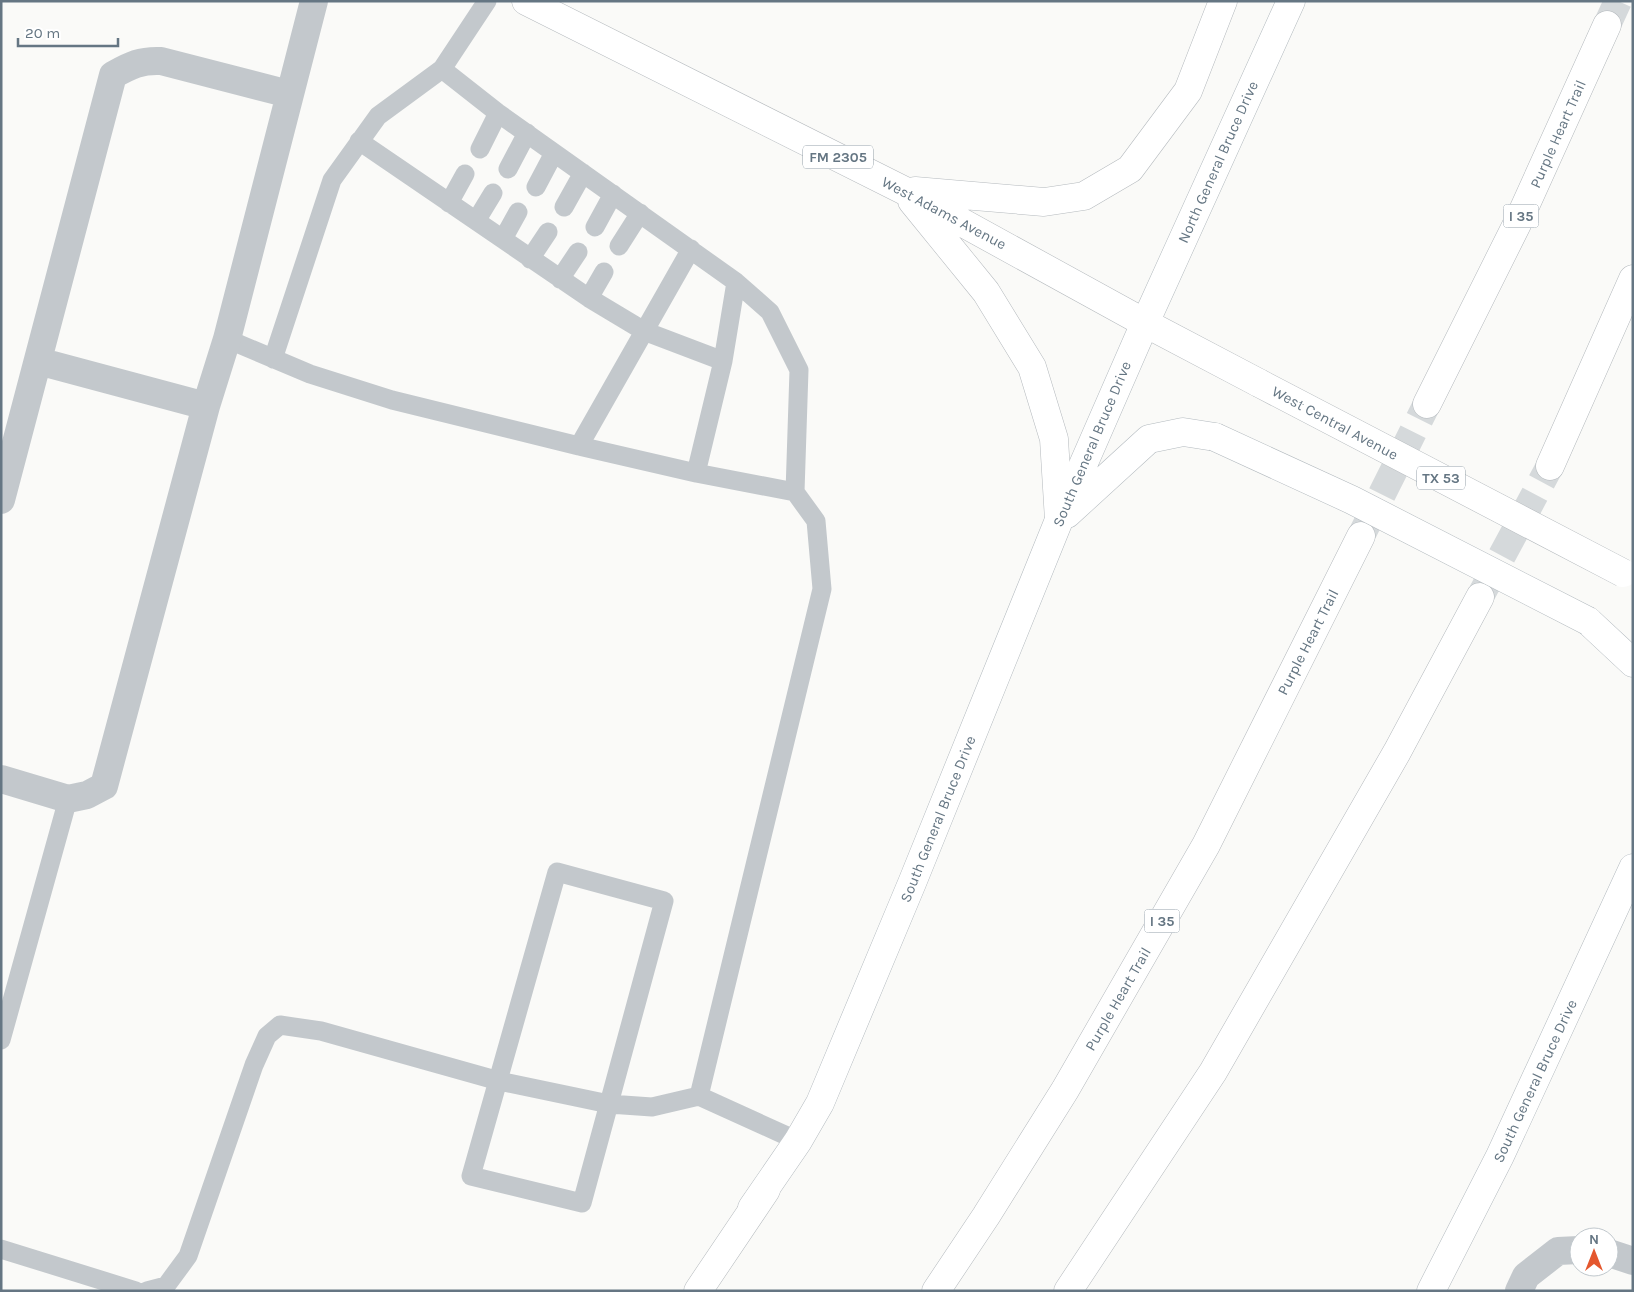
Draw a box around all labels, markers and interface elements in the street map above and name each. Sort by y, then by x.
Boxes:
scale bar [18,15,118,47]
text: 20 m [25,24,60,42]
street label: Purple Heart Trail [1526,77,1590,191]
street label: North General Bruce Drive [1174,78,1262,246]
road number: FM 2305 [803,146,873,168]
street label: West Adams Avenue [879,173,1009,253]
road number: I 35 [1504,205,1538,228]
street label: South General Bruce Drive [1049,359,1135,529]
street label: West Central Avenue [1269,382,1401,464]
road number: TX 53 [1417,466,1465,489]
street label: Purple Heart Trail [1274,586,1342,698]
street label: South General Bruce Drive [896,733,980,905]
road number: I 35 [1144,909,1180,932]
street label: Purple Heart Trail [1081,944,1155,1054]
street label: South General Bruce Drive [1489,997,1581,1165]
north arrow [1569,1227,1619,1277]
text: N [1589,1231,1599,1248]

